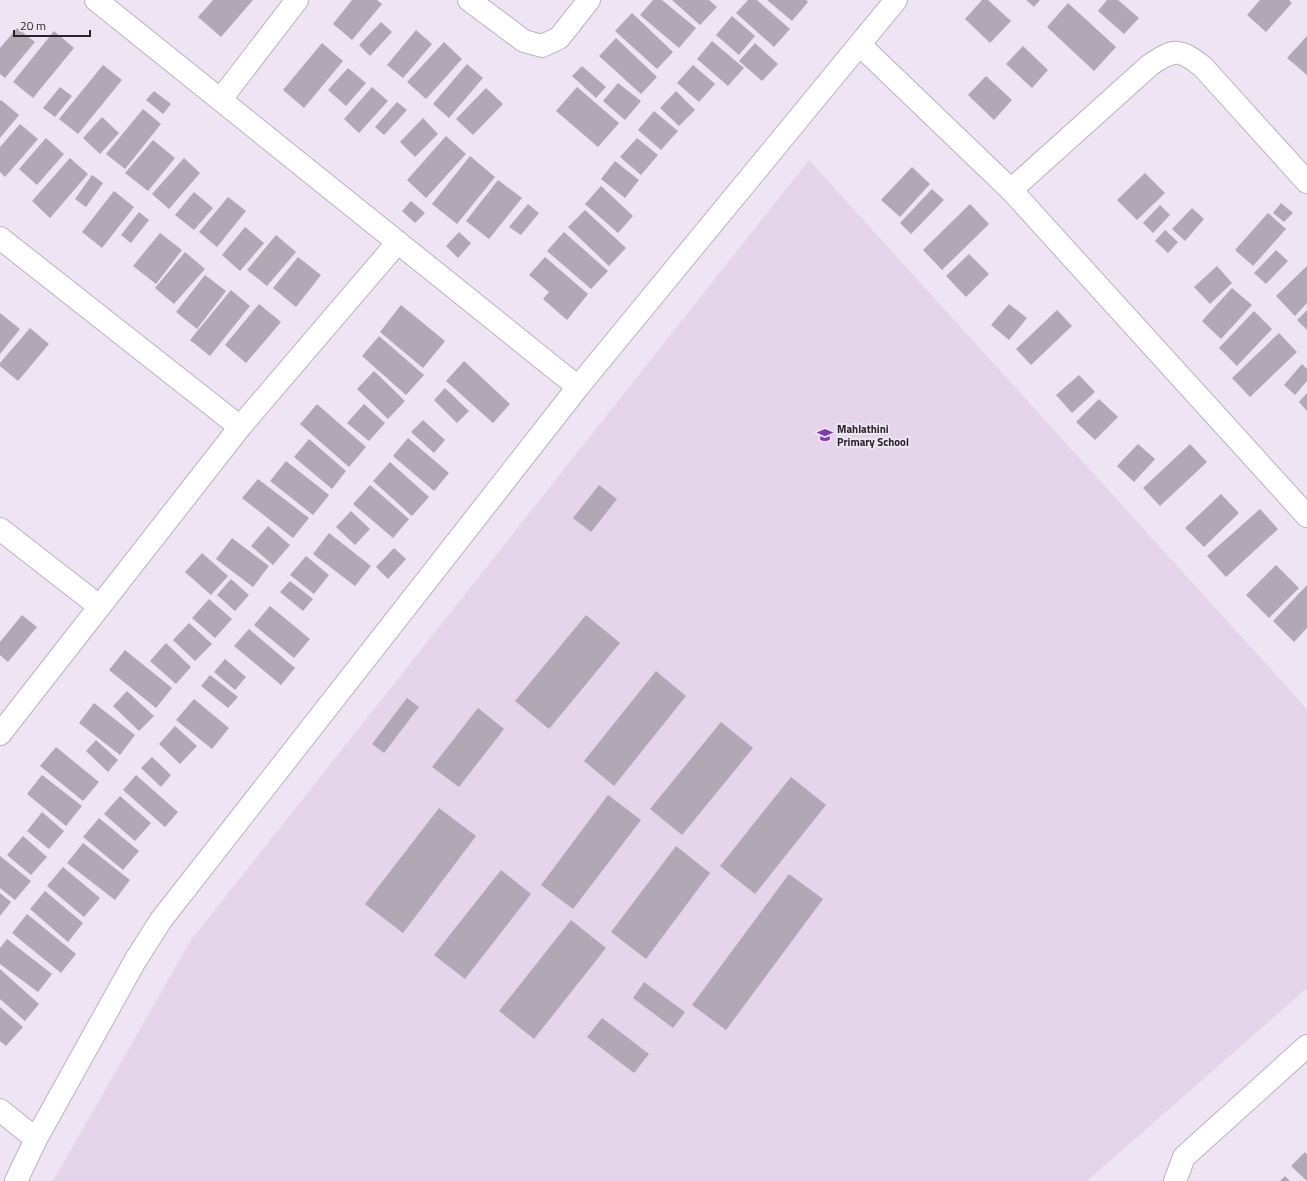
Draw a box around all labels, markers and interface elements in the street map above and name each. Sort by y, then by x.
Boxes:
scale bar [14,12,90,38]
text: 20 m [20,16,46,35]
place label: Mahlathini Primary School [837,421,909,450]
school or university icon: Mahlathini Primary School [816,426,834,444]

